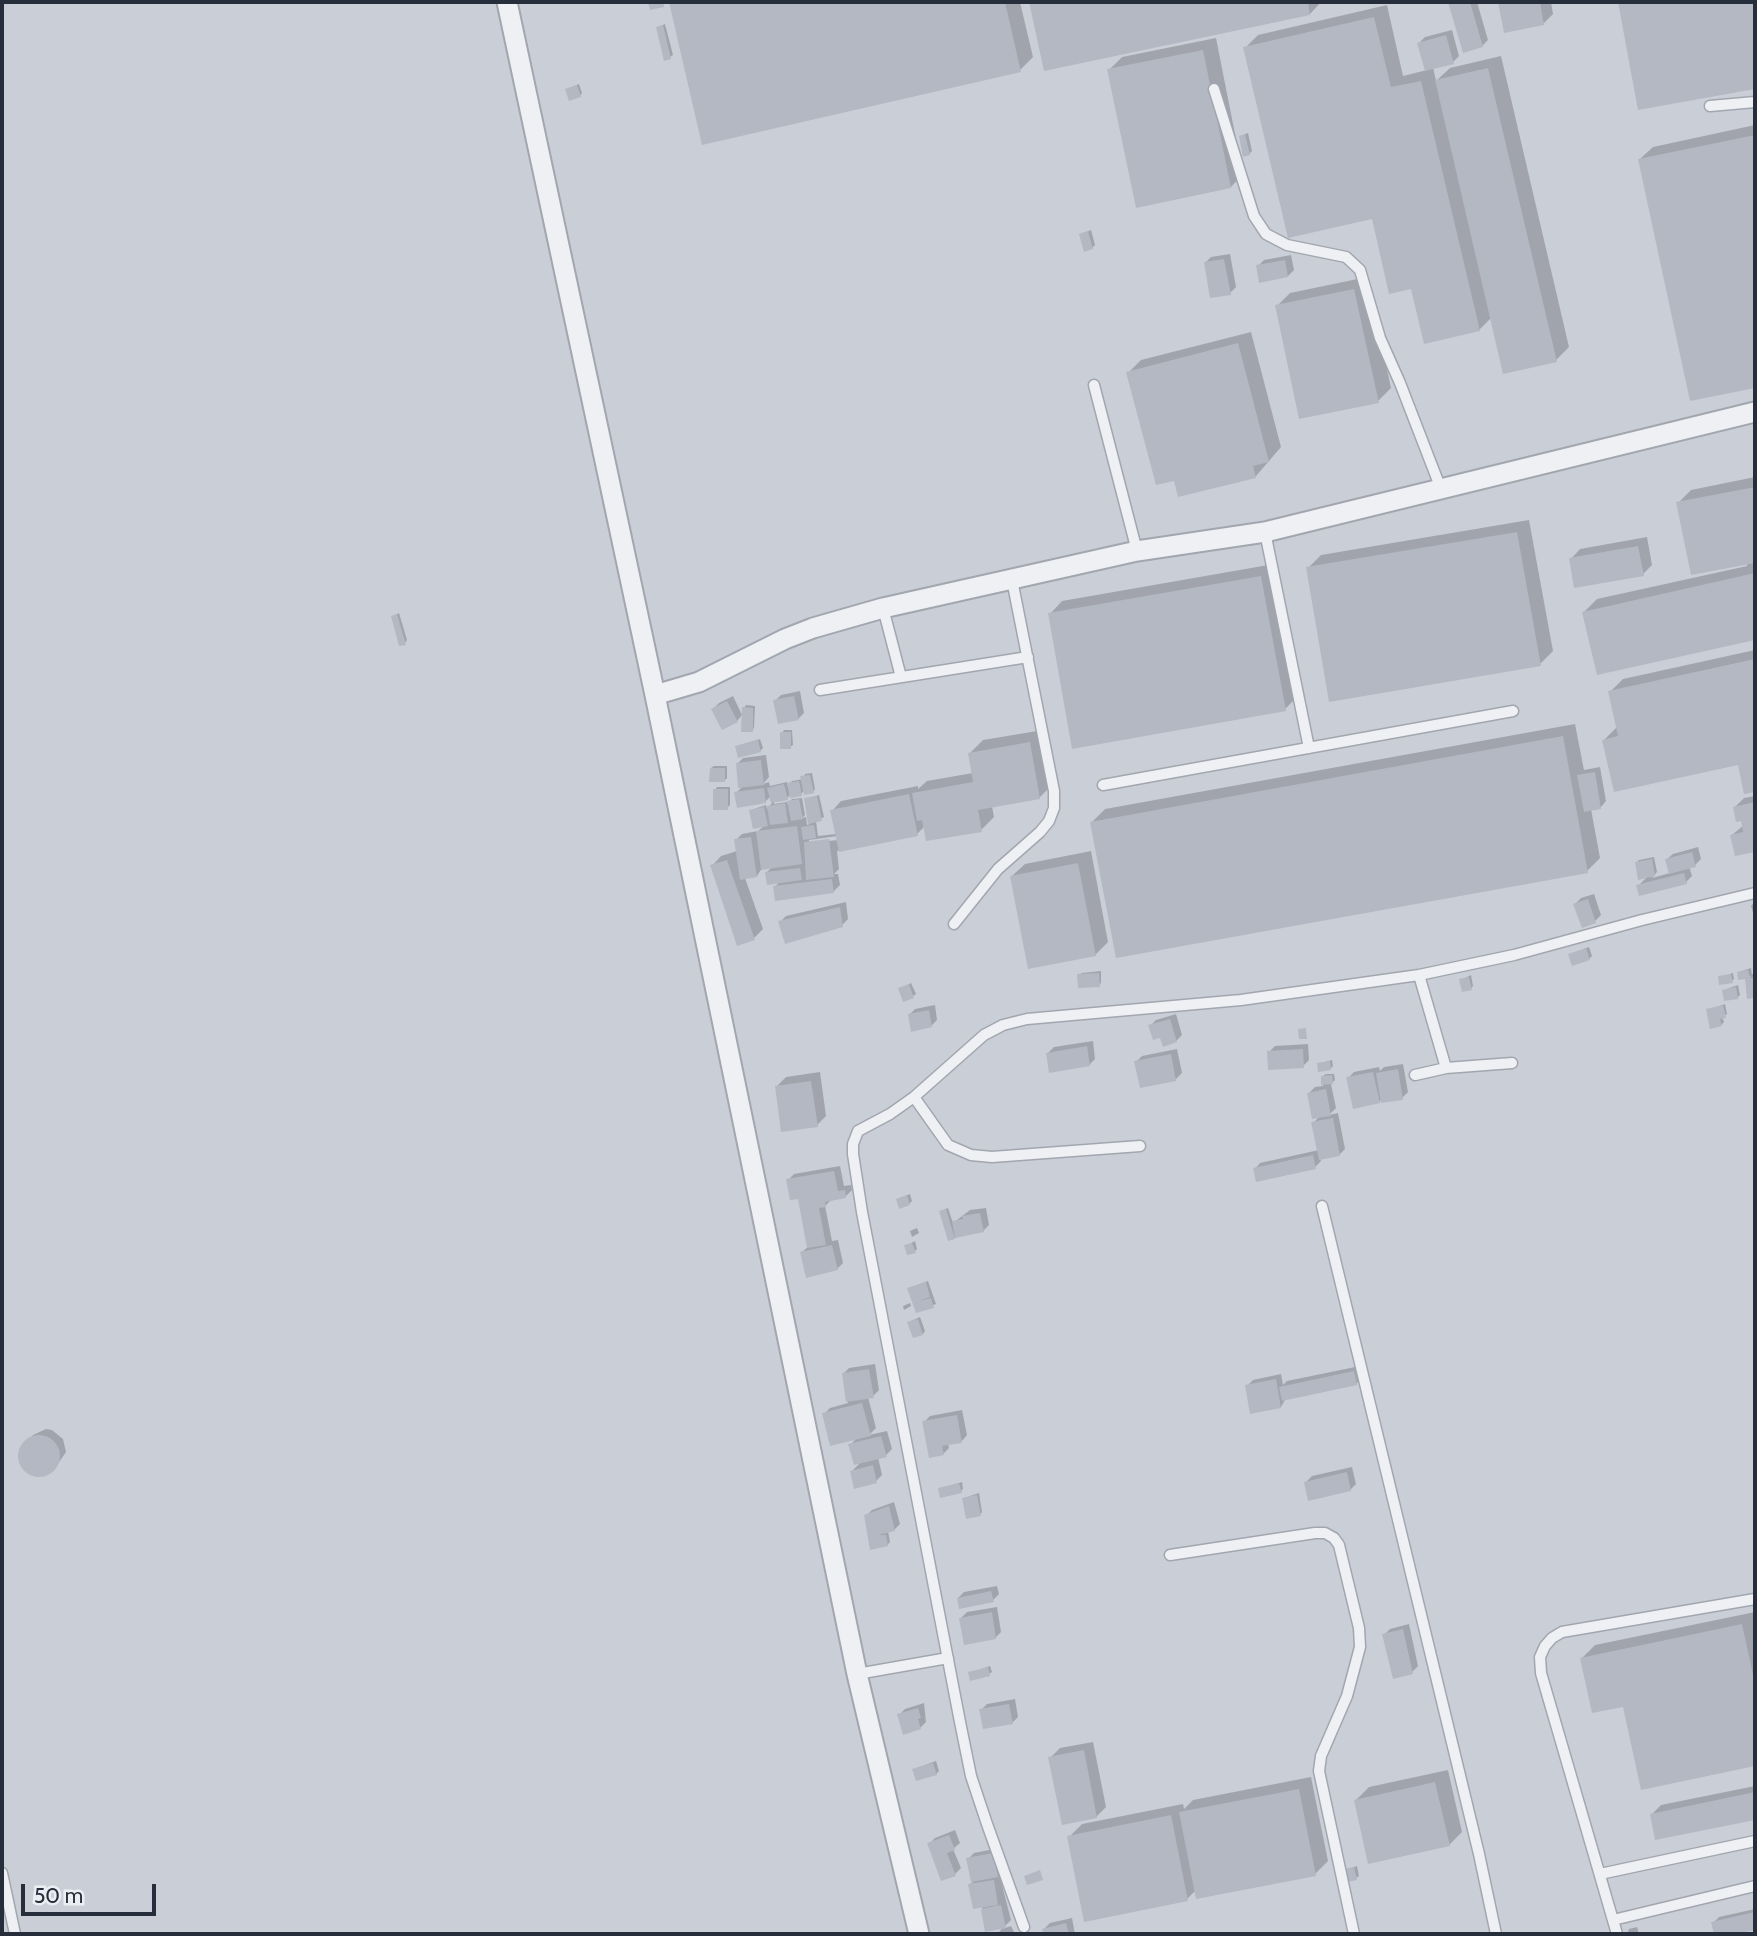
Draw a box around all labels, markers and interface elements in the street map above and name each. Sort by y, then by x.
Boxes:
scale bar [24,1870,159,1914]
text: 50 m [34,1883,83,1908]

